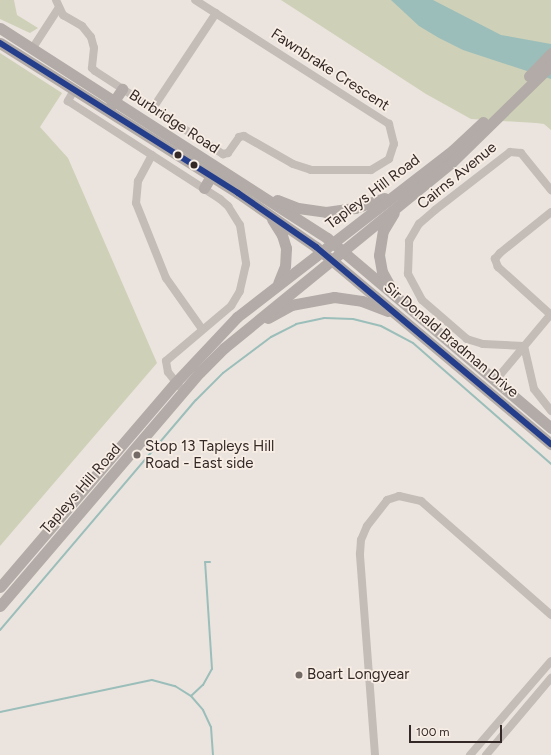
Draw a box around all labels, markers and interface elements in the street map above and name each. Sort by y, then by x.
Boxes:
street label: Fawnbrake Crescent [267,25,393,115]
street label: Burbridge Road [126,86,222,158]
street label: Cairns Avenue [414,139,500,213]
unlabelled marker [173,150,183,160]
street label: Tapleys Hill Road [322,151,424,233]
unlabelled marker [189,160,199,170]
street label: Sir Donald Bradman Drive [380,278,522,402]
place label: Stop 13 Tapleys Hill Road - East side [145,437,274,472]
street label: Tapleys Hill Road [37,440,125,538]
marker: Stop 13 Tapleys Hill Road - East side [132,450,142,460]
place label: Boart Longyear [307,666,409,684]
marker: Boart Longyear [294,670,304,680]
scale bar [411,717,504,743]
text: 100 m [416,725,450,739]

